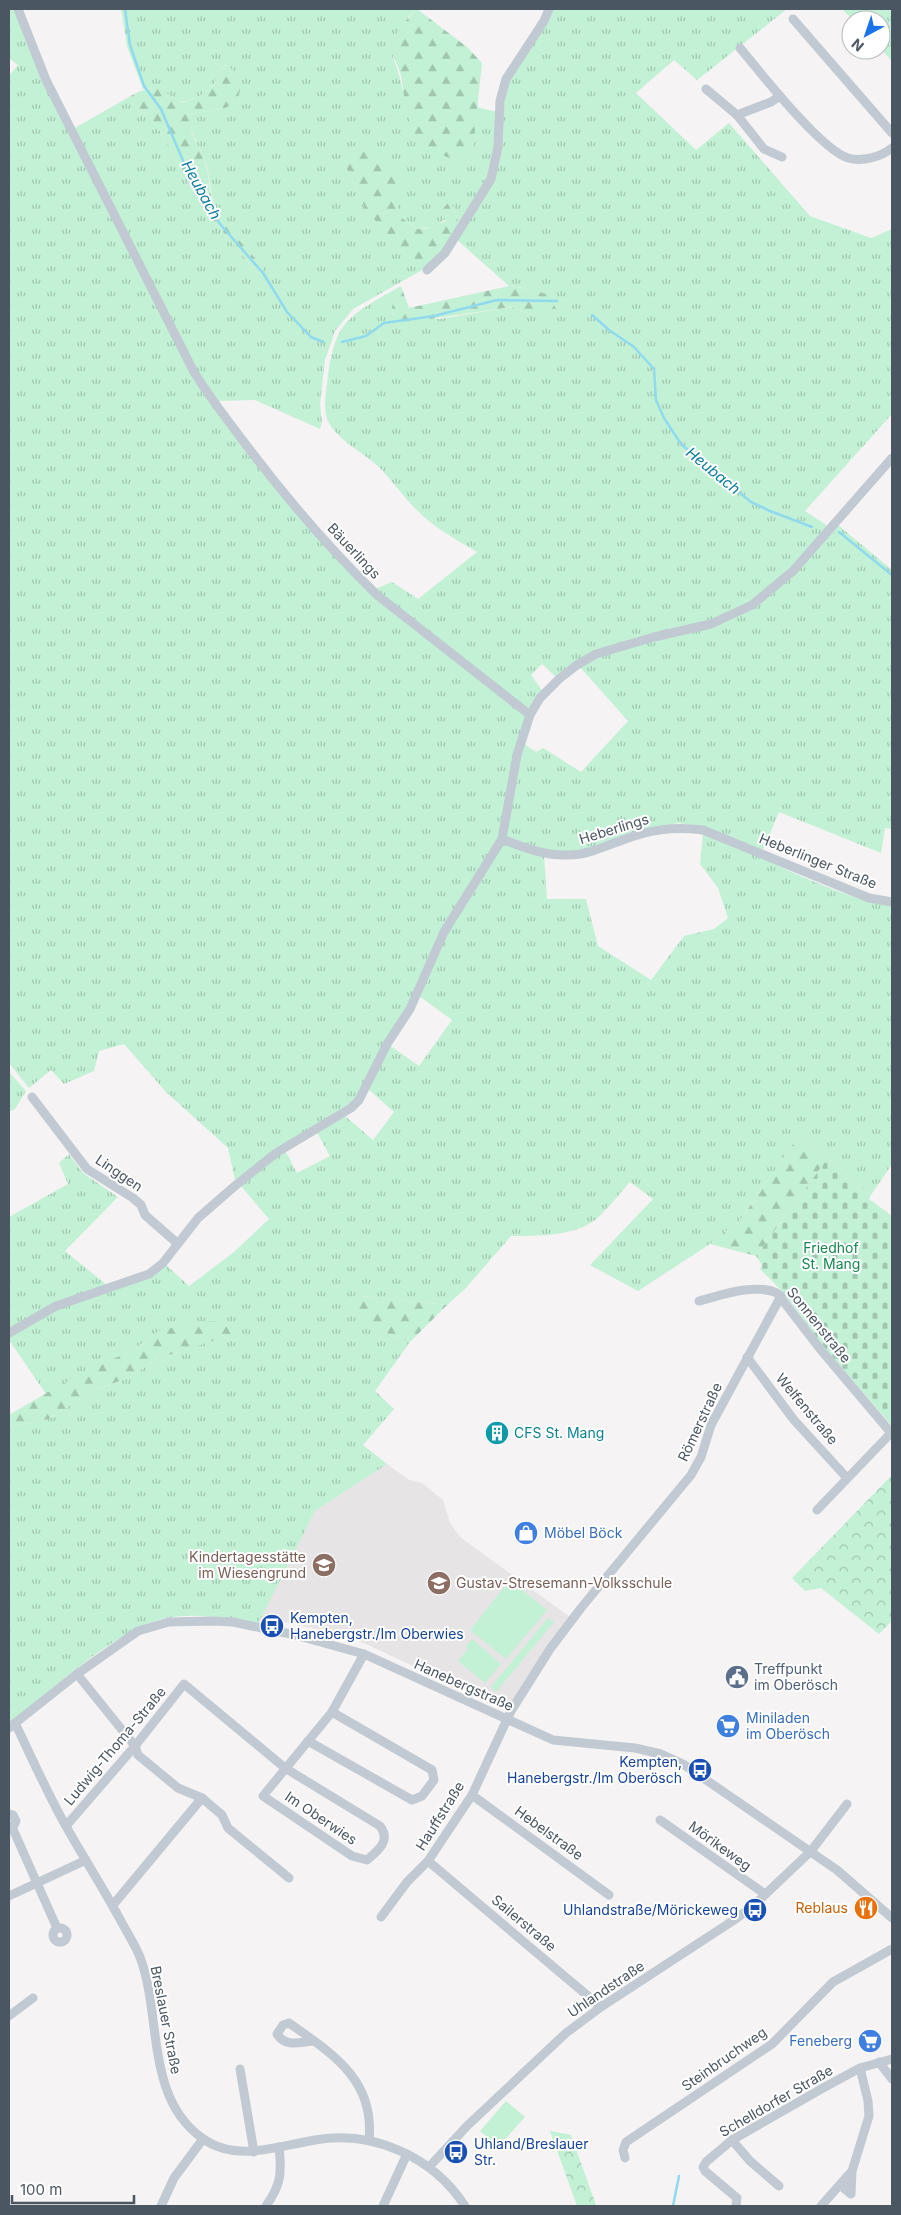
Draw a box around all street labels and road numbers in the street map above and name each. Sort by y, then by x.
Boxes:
street label: Bäuerlings [324,519,384,582]
street label: Heberlings [577,810,651,847]
street label: Heberlinger Straße [757,829,879,892]
street label: Linggen [92,1151,146,1195]
street label: Sonnenstraße [784,1283,855,1366]
street label: Welfenstraße [773,1370,842,1448]
street label: Römerstraße [674,1380,725,1464]
street label: Hanebergstraße [412,1655,517,1714]
street label: Ludwig-Thoma-Straße [60,1683,169,1808]
street label: Hauffstraße [412,1778,467,1853]
street label: Im Oberwies [282,1787,361,1848]
street label: Hebelstraße [512,1802,587,1863]
street label: Mörikeweg [686,1817,755,1874]
street label: Sailerstraße [489,1891,560,1955]
street label: Uhlandstraße [564,1957,647,2020]
street label: Breslauer Straße [148,1964,185,2076]
street label: Steinbruchweg [678,2023,769,2094]
street label: Schelldorfer Straße [716,2061,836,2140]

